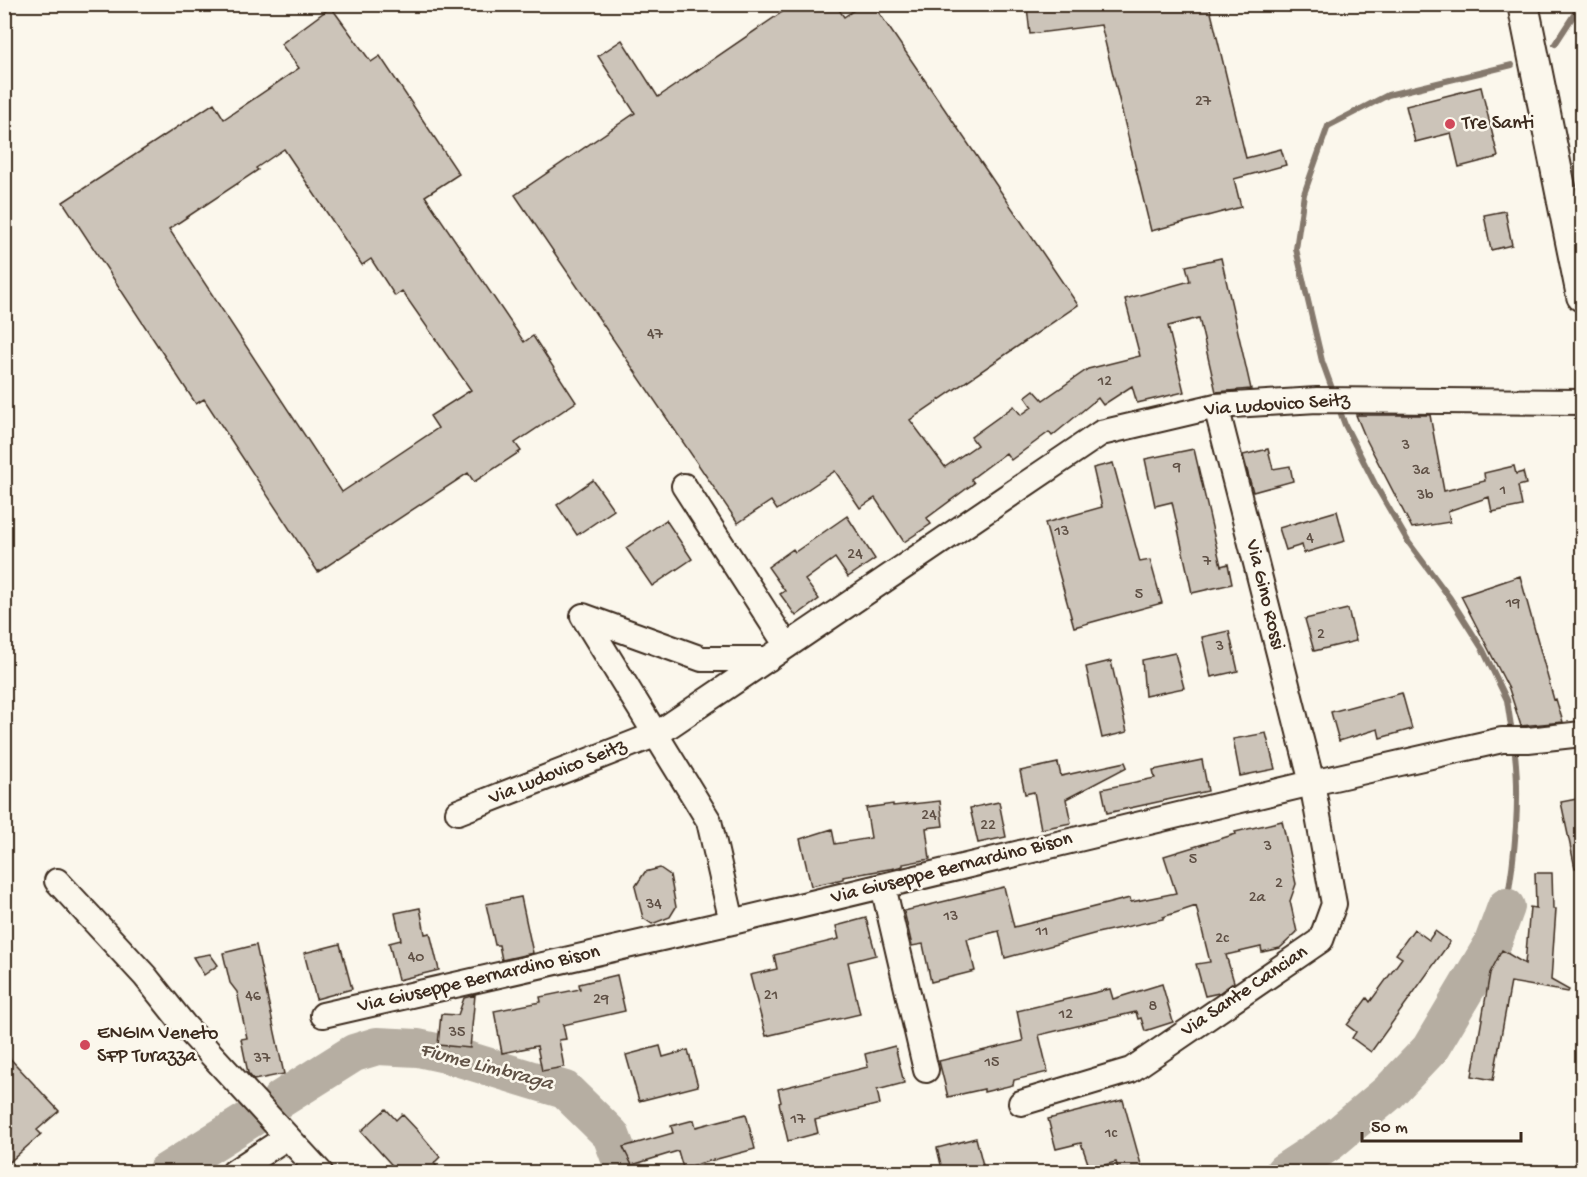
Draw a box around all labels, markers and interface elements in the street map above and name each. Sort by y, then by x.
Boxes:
house number: 27 [1195,93,1212,112]
place label: Tre Santi [1461,113,1534,136]
marker: Tre Santi [1443,117,1457,131]
house number: 47 [647,326,664,345]
house number: 12 [1097,373,1112,392]
street label: Via Ludovico Seitz [1202,389,1352,423]
house number: 3 [1401,437,1410,456]
house number: 9 [1172,459,1181,478]
house number: 3a [1411,462,1431,481]
house number: 1 [1499,482,1506,501]
house number: 3b [1416,487,1434,506]
house number: 13 [1054,523,1069,542]
house number: 4 [1306,530,1314,549]
street label: Via Gino Rossi [1239,537,1289,653]
house number: 24 [847,546,863,565]
house number: 7 [1202,553,1212,572]
house number: 5 [1135,586,1143,605]
house number: 19 [1505,595,1520,614]
house number: 2 [1317,626,1325,645]
house number: 3 [1215,638,1224,657]
street label: Via Ludovico Seitz [485,735,631,811]
house number: 24 [921,807,937,826]
house number: 22 [980,817,996,836]
street label: Via Giuseppe Bernardino Bison [828,828,1076,910]
house number: 3 [1263,838,1272,857]
house number: 5 [1189,851,1197,870]
house number: 2 [1275,875,1283,894]
house number: 2a [1249,889,1266,908]
house number: 34 [645,896,662,915]
house number: 13 [943,908,958,927]
house number: 11 [1035,923,1048,942]
house number: 2c [1215,930,1229,949]
street label: Via Giuseppe Bernardino Bison [355,941,603,1019]
street label: Via Sante Cancian [1177,941,1313,1043]
house number: 40 [408,949,424,968]
house number: 21 [764,987,778,1006]
house number: 46 [245,988,262,1007]
house number: 29 [593,991,609,1010]
house number: 8 [1149,998,1158,1017]
house number: 12 [1058,1006,1073,1025]
place label: ENGIM Veneto SFP Turazza [97,1023,218,1069]
house number: 35 [448,1024,465,1043]
marker: ENGIM Veneto SFP Turazza [78,1038,92,1052]
water label: Fiume Limbraga [417,1038,557,1098]
house number: 37 [253,1050,271,1069]
house number: 15 [984,1054,999,1073]
scale bar [1362,1105,1521,1143]
house number: 17 [790,1111,806,1130]
text: 50 m [1371,1118,1408,1139]
house number: 1c [1104,1125,1118,1144]

